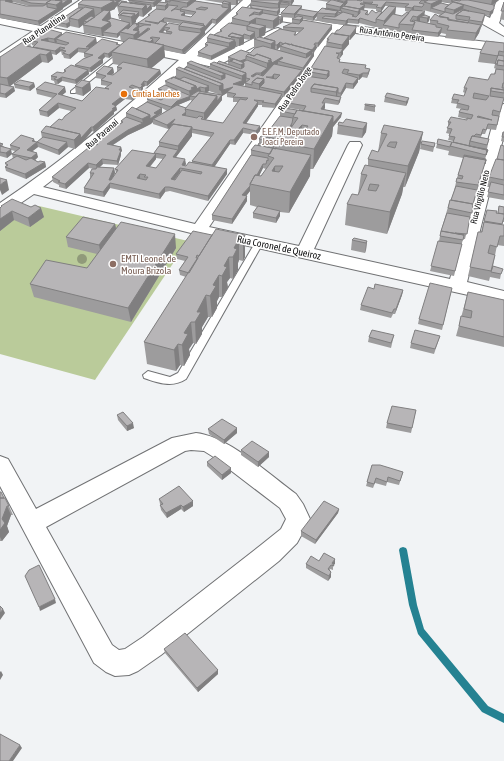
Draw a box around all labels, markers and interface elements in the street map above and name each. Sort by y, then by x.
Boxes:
street label: Rua Planaltina [21,11,67,47]
street label: Rua Antônio Pereira [359,24,425,44]
street label: Rua Pedro Jorge [276,65,314,113]
marker: Cintia Lanches [119,89,129,99]
place label: Cintia Lanches [132,89,180,99]
street label: Rua Paranaí [84,117,120,151]
place label: E.E.F.M. Deputado Joaci Pereira [262,127,320,147]
marker: E.E.F.M. Deputado Joaci Pereira [249,132,259,142]
street label: Rua Virgílio Neto [468,169,492,225]
street label: Rua Coronel de Queiroz [236,233,322,262]
place label: EMTI Leonel de Moura Brizola [121,253,176,276]
marker: EMTI Leonel de Moura Brizola [108,259,118,269]

